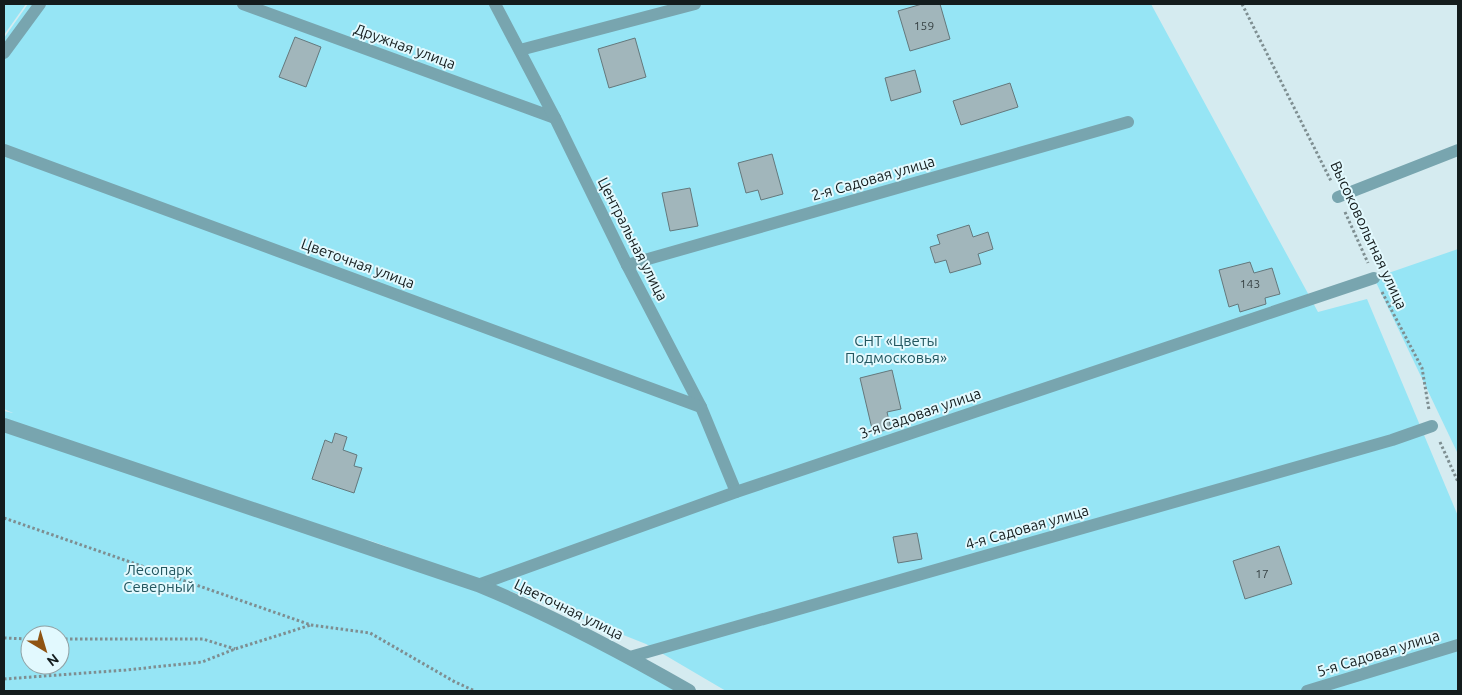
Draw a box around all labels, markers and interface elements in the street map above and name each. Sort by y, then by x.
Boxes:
house number: 159 [914,19,934,32]
street label: Дружная улица [352,20,458,72]
street label: 2-я Садовая улица [809,152,937,204]
street label: Высоковольтная улица [1327,158,1411,312]
street label: Центральная улица [594,174,672,304]
street label: Цветочная улица [299,235,417,291]
house number: 143 [1240,277,1260,290]
park label: СНТ «Цветы Подмосковья» [845,332,947,366]
street label: 3-я Садовая улица [857,384,983,442]
street label: 4-я Садовая улица [963,501,1091,553]
park label: Лесопарк Северный [123,561,195,595]
house number: 17 [1255,567,1269,580]
street label: Цветочная улица [512,575,626,643]
north arrow [20,625,70,675]
street label: 5-я Садовая улица [1315,626,1441,680]
text: N [44,651,62,670]

